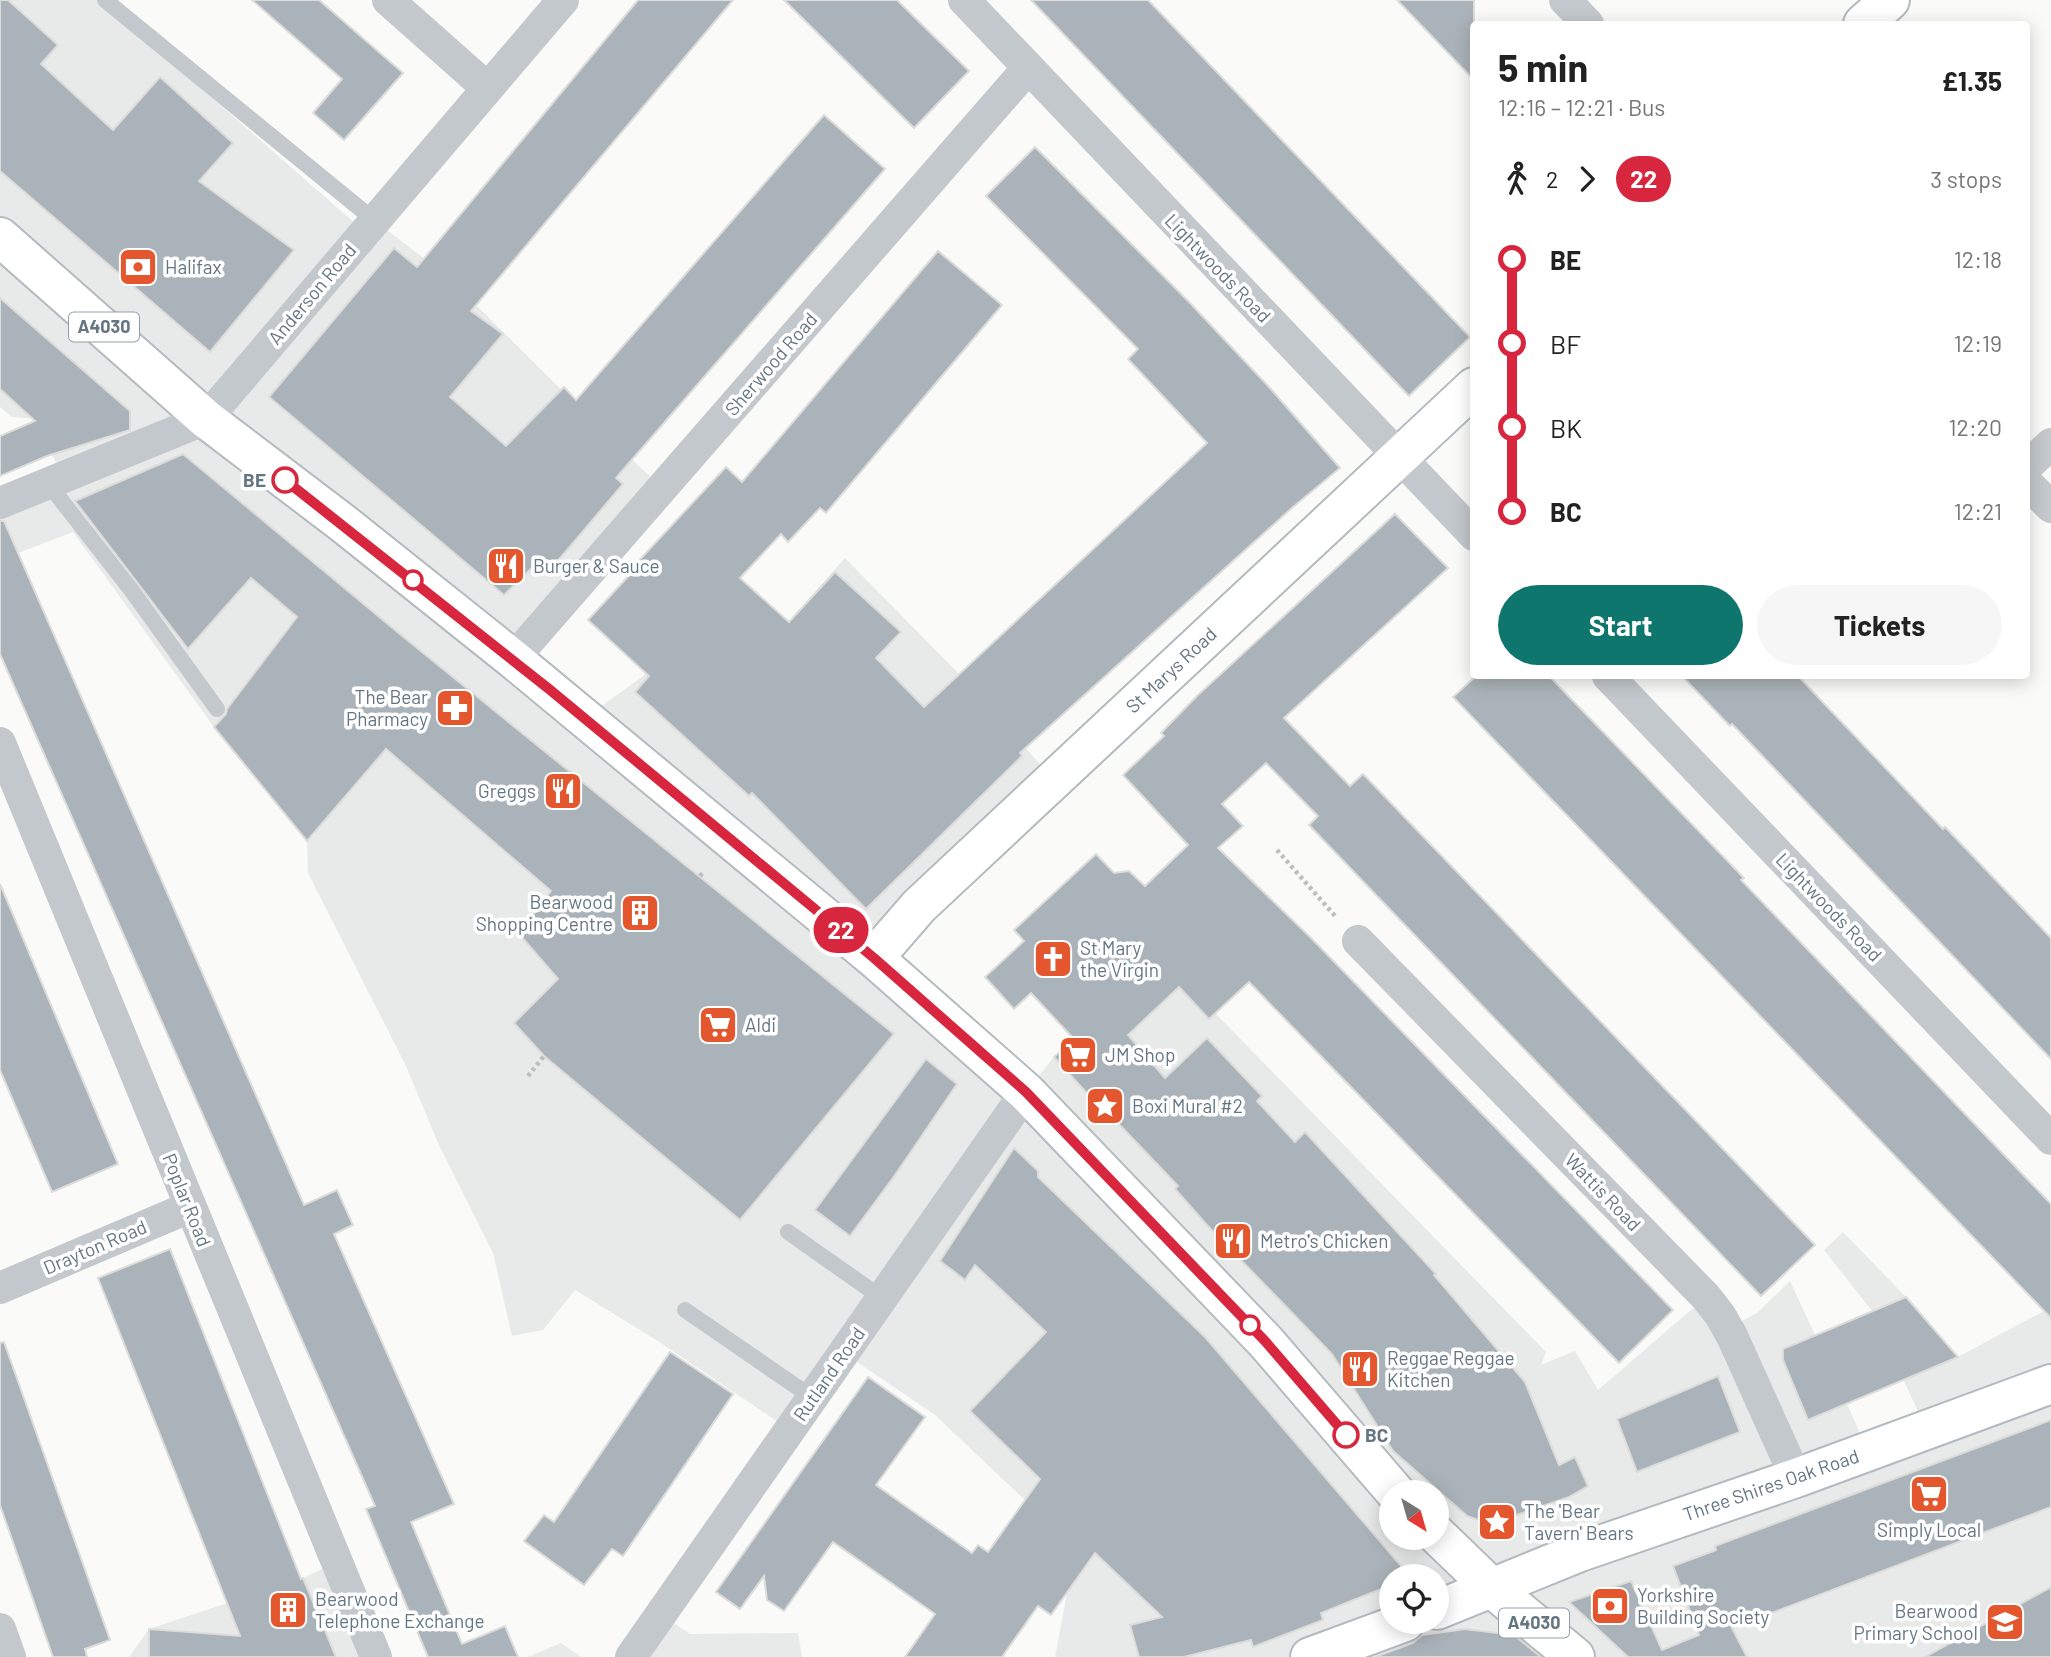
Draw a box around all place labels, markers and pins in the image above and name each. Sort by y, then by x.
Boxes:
bank icon: Halifax [117,246,159,288]
place label: Halifax [165,255,222,278]
marker: BE [272,467,298,493]
place label: BE [243,468,266,491]
restaurant icon: Burger & Sauce [485,545,527,587]
place label: Burger & Sauce [533,554,660,577]
unlabelled marker [403,570,423,590]
place label: The Bear Pharmacy [346,685,428,730]
pharmacy icon: The Bear Pharmacy [434,687,476,729]
restaurant icon: Greggs [542,770,584,812]
place label: Greggs [478,779,536,802]
place label: Bearwood Shopping Centre [476,890,613,935]
building icon: Bearwood Shopping Centre [619,892,661,934]
place label: St Mary the Virgin [1080,936,1159,981]
church icon: St Mary the Virgin [1032,938,1074,980]
supermarket icon: Aldi [697,1004,739,1046]
place label: Aldi [745,1013,776,1036]
supermarket icon: JM Shop [1057,1034,1099,1076]
place label: JM Shop [1105,1043,1175,1066]
place icon: Boxi Mural #2 [1084,1085,1126,1127]
place label: Boxi Mural #2 [1132,1094,1243,1117]
restaurant icon: Metro's Chicken [1212,1220,1254,1262]
place label: Metro's Chicken [1260,1229,1388,1252]
unlabelled marker [1240,1315,1260,1335]
place label: Reggae Reggae Kitchen [1387,1346,1515,1391]
restaurant icon: Reggae Reggae Kitchen [1339,1348,1381,1390]
marker: BC [1333,1422,1359,1448]
place label: BC [1365,1423,1388,1446]
supermarket icon: Simply Local [1908,1473,1950,1515]
place label: The 'Bear Tavern' Bears [1524,1499,1634,1544]
place icon: The 'Bear Tavern' Bears [1476,1501,1518,1543]
place label: Simply Local [1877,1518,1981,1541]
place label: Yorkshire Building Society [1637,1583,1770,1628]
bank icon: Yorkshire Building Society [1589,1585,1631,1627]
place label: Bearwood Telephone Exchange [315,1587,485,1632]
building icon: Bearwood Telephone Exchange [267,1589,309,1631]
place label: Bearwood Primary School [1853,1599,1978,1644]
school or university icon: Bearwood Primary School [1984,1601,2026,1643]

